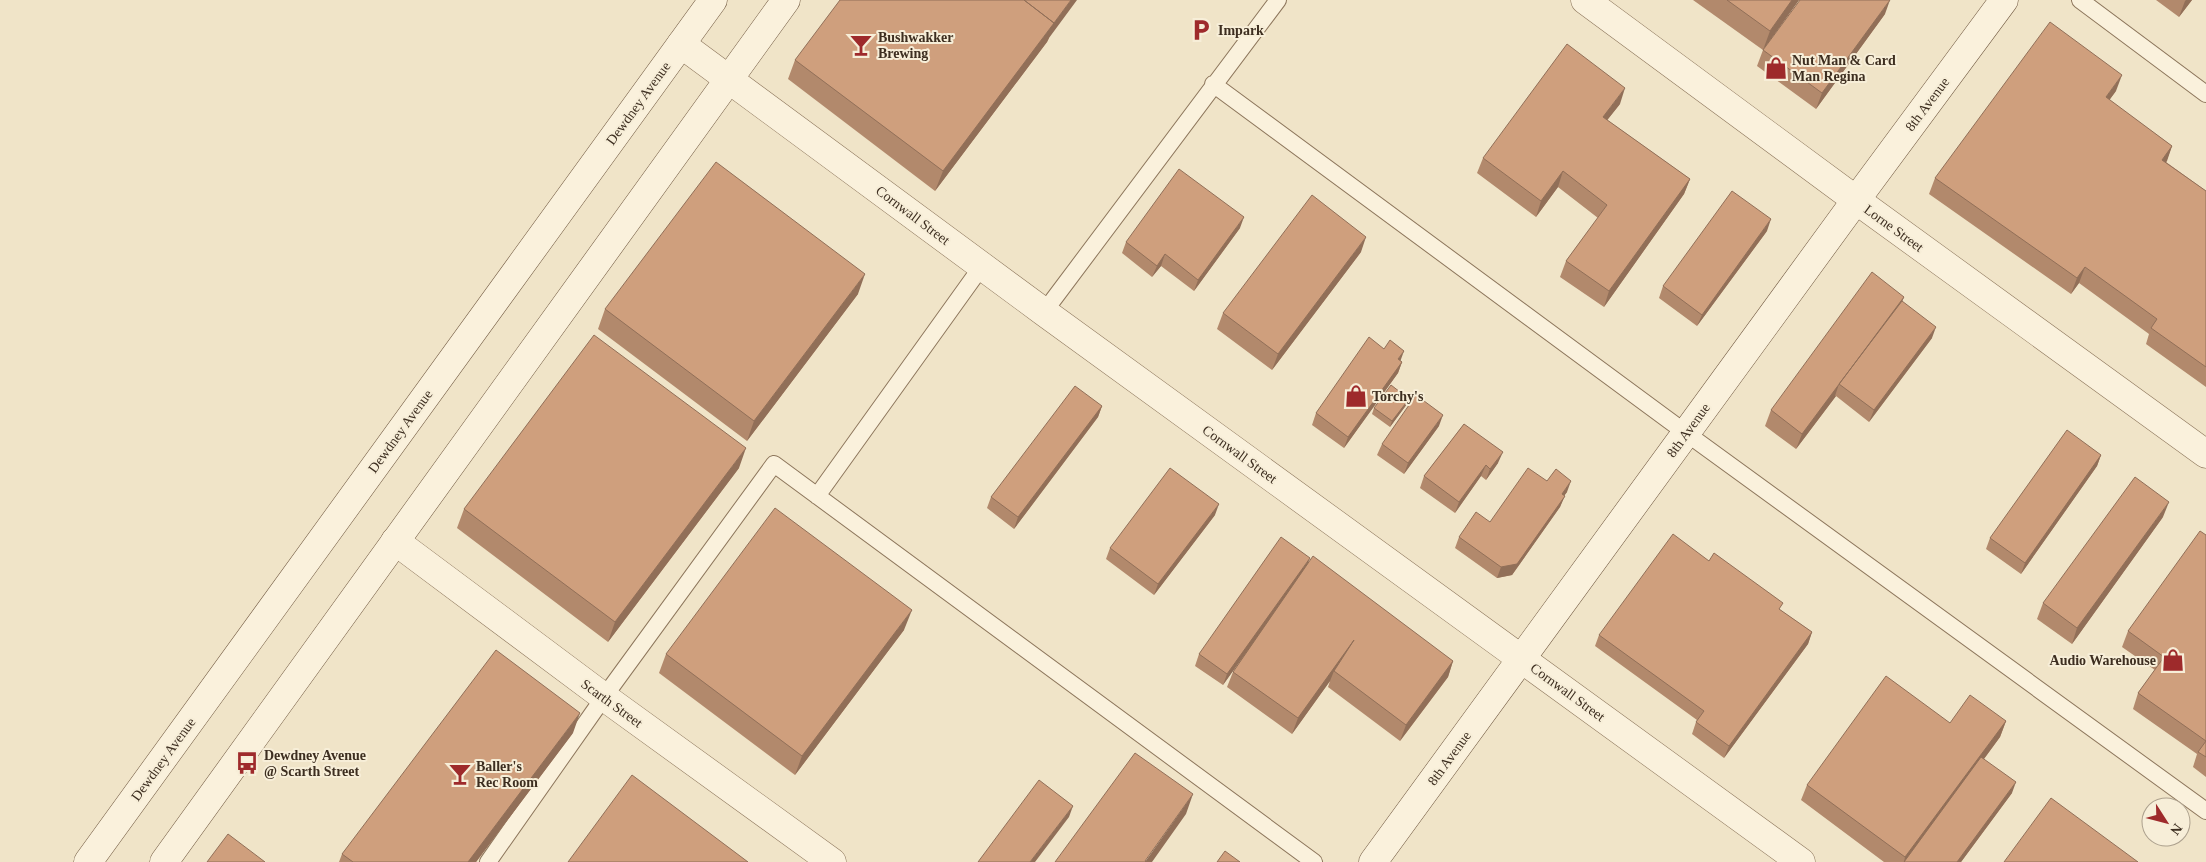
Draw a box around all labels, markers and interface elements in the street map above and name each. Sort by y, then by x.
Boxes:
parking icon: Impark [1188,17,1214,43]
place label: Impark [1218,23,1264,38]
place label: Bushwakker Brewing [878,30,953,61]
bar icon: Bushwakker Brewing [848,32,874,58]
place label: Nut Man & Card Man Regina [1792,53,1896,84]
shop icon: Nut Man & Card Man Regina [1763,55,1789,81]
street label: Dewdney Avenue [603,59,674,148]
street label: 8th Avenue [1902,75,1952,134]
street label: Cornwall Street [873,183,953,248]
street label: Lorne Street [1861,202,1926,255]
shop icon: Torchy's [1343,383,1369,409]
street label: Dewdney Avenue [365,387,436,476]
place label: Torchy's [1372,389,1424,404]
street label: 8th Avenue [1664,400,1713,460]
street label: Cornwall Street [1200,422,1280,486]
shop icon: Audio Warehouse [2160,647,2186,673]
place label: Audio Warehouse [2050,653,2156,668]
street label: Cornwall Street [1528,660,1608,724]
street label: Scarth Street [578,676,645,731]
street label: Dewdney Avenue [128,715,199,804]
street label: 8th Avenue [1425,728,1474,788]
place label: Dewdney Avenue @ Scarth Street [264,748,366,779]
bus stop icon: Dewdney Avenue @ Scarth Street [234,750,260,776]
place label: Baller's Rec Room [476,759,538,790]
bar icon: Baller's Rec Room [447,761,473,787]
north arrow [2141,797,2191,847]
text: N [2167,821,2185,838]

